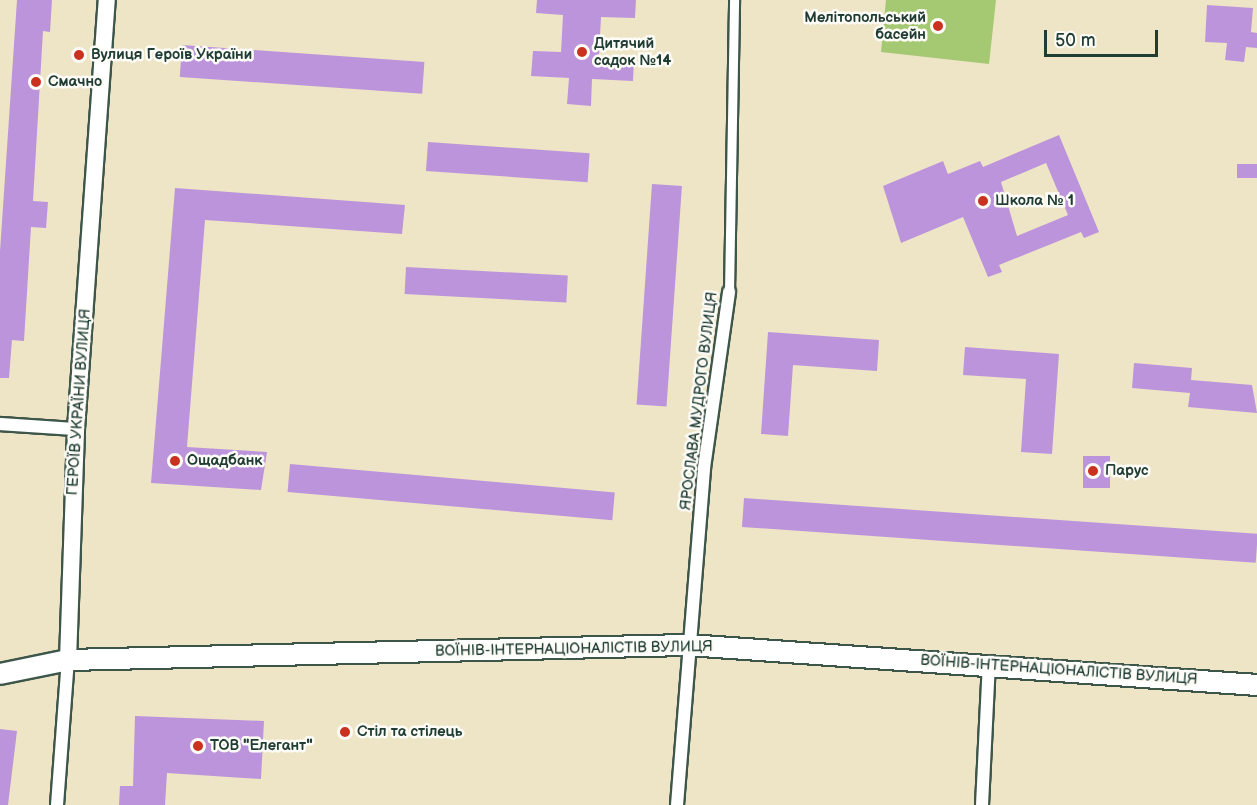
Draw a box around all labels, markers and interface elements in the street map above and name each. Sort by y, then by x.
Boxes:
place label: Мелітопольський басейн [804,8,926,43]
scale bar [1047,18,1161,56]
marker: Мелітопольський басейн [931,19,945,33]
text: 50 m [1055,30,1096,51]
place label: Дитячий садок №14 [594,34,671,69]
marker: Дитячий садок №14 [575,45,589,59]
place label: Вулиця Героїв України [91,46,252,64]
marker: Вулиця Героїв України [72,48,86,62]
place label: Смачно [48,73,102,91]
marker: Смачно [29,75,43,89]
place label: Школа № 1 [995,192,1074,210]
marker: Школа № 1 [976,194,990,208]
street label: ЯРОСЛАВА МУДРОГО ВУЛИЦЯ [677,291,721,511]
street label: ГЕРОЇВ УКРАЇНИ ВУЛИЦЯ [63,308,95,496]
place label: Ощадбанк [187,452,262,470]
marker: Ощадбанк [168,454,182,468]
place label: Парус [1105,462,1149,480]
marker: Парус [1086,464,1100,478]
street label: ВОЇНІВ-ІНТЕРНАЦІОНАЛІСТІВ ВУЛИЦЯ [435,638,713,660]
street label: ВОЇНІВ-ІНТЕРНАЦІОНАЛІСТІВ ВУЛИЦЯ [920,651,1198,689]
place label: Стіл та стілець [357,723,462,741]
marker: Стіл та стілець [338,725,352,739]
place label: ТОВ "Елегант" [210,737,313,755]
marker: ТОВ "Елегант" [191,739,205,753]

